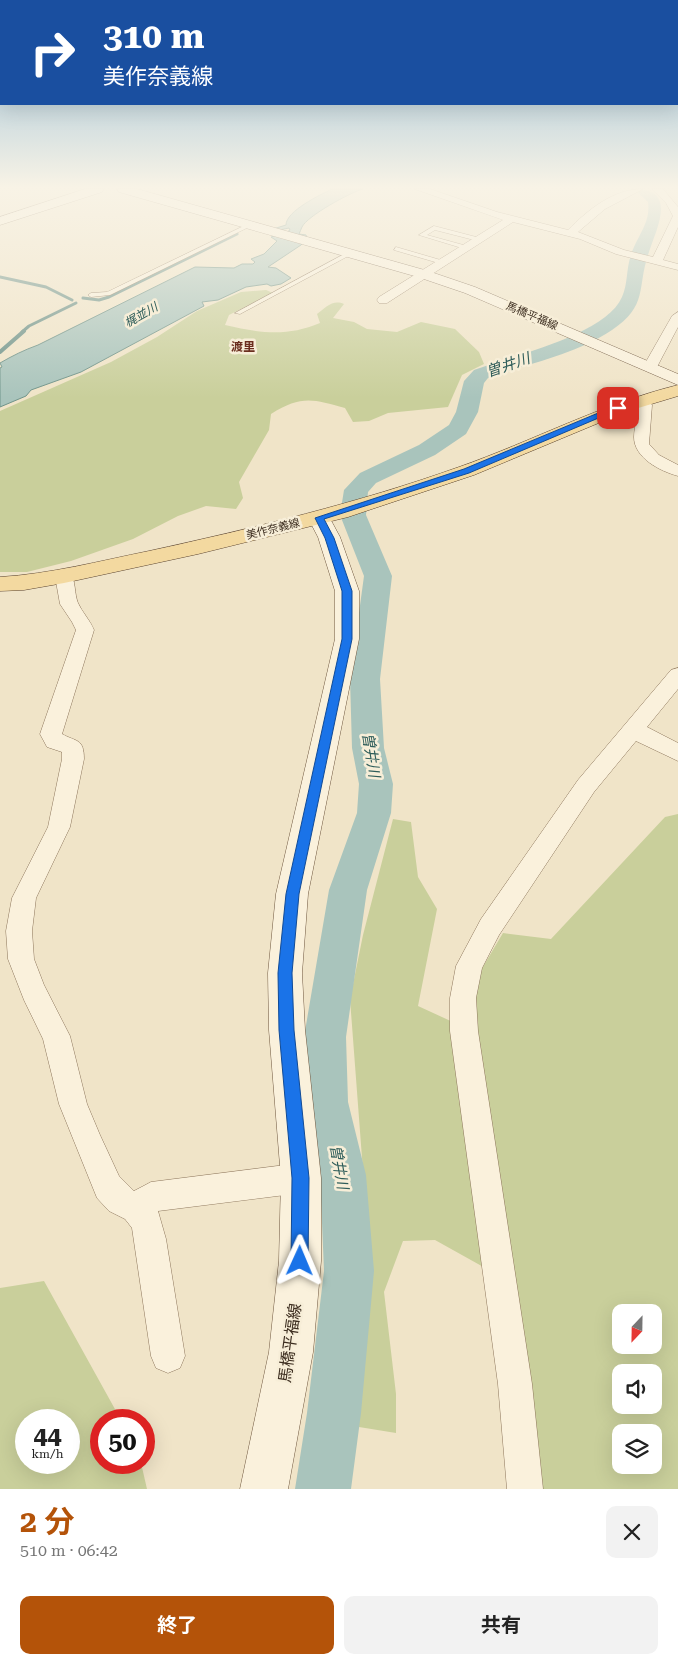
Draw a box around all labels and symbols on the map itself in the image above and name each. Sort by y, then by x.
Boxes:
water label: 梶並川 [122,299,162,330]
street label: 馬橋平福線 [504,299,560,333]
district label: 渡里 [231,340,255,354]
water label: 曽井川 [484,349,534,381]
pin [597,387,639,429]
street label: 美作奈義線 [245,516,301,542]
water label: 曽井川 [359,731,384,781]
water label: 曽井川 [326,1143,352,1193]
position arrow [273,1234,325,1286]
street label: 馬橋平福線 [275,1302,305,1384]
north arrow [612,1304,662,1354]
speed limit sign: 50 [90,1409,155,1474]

